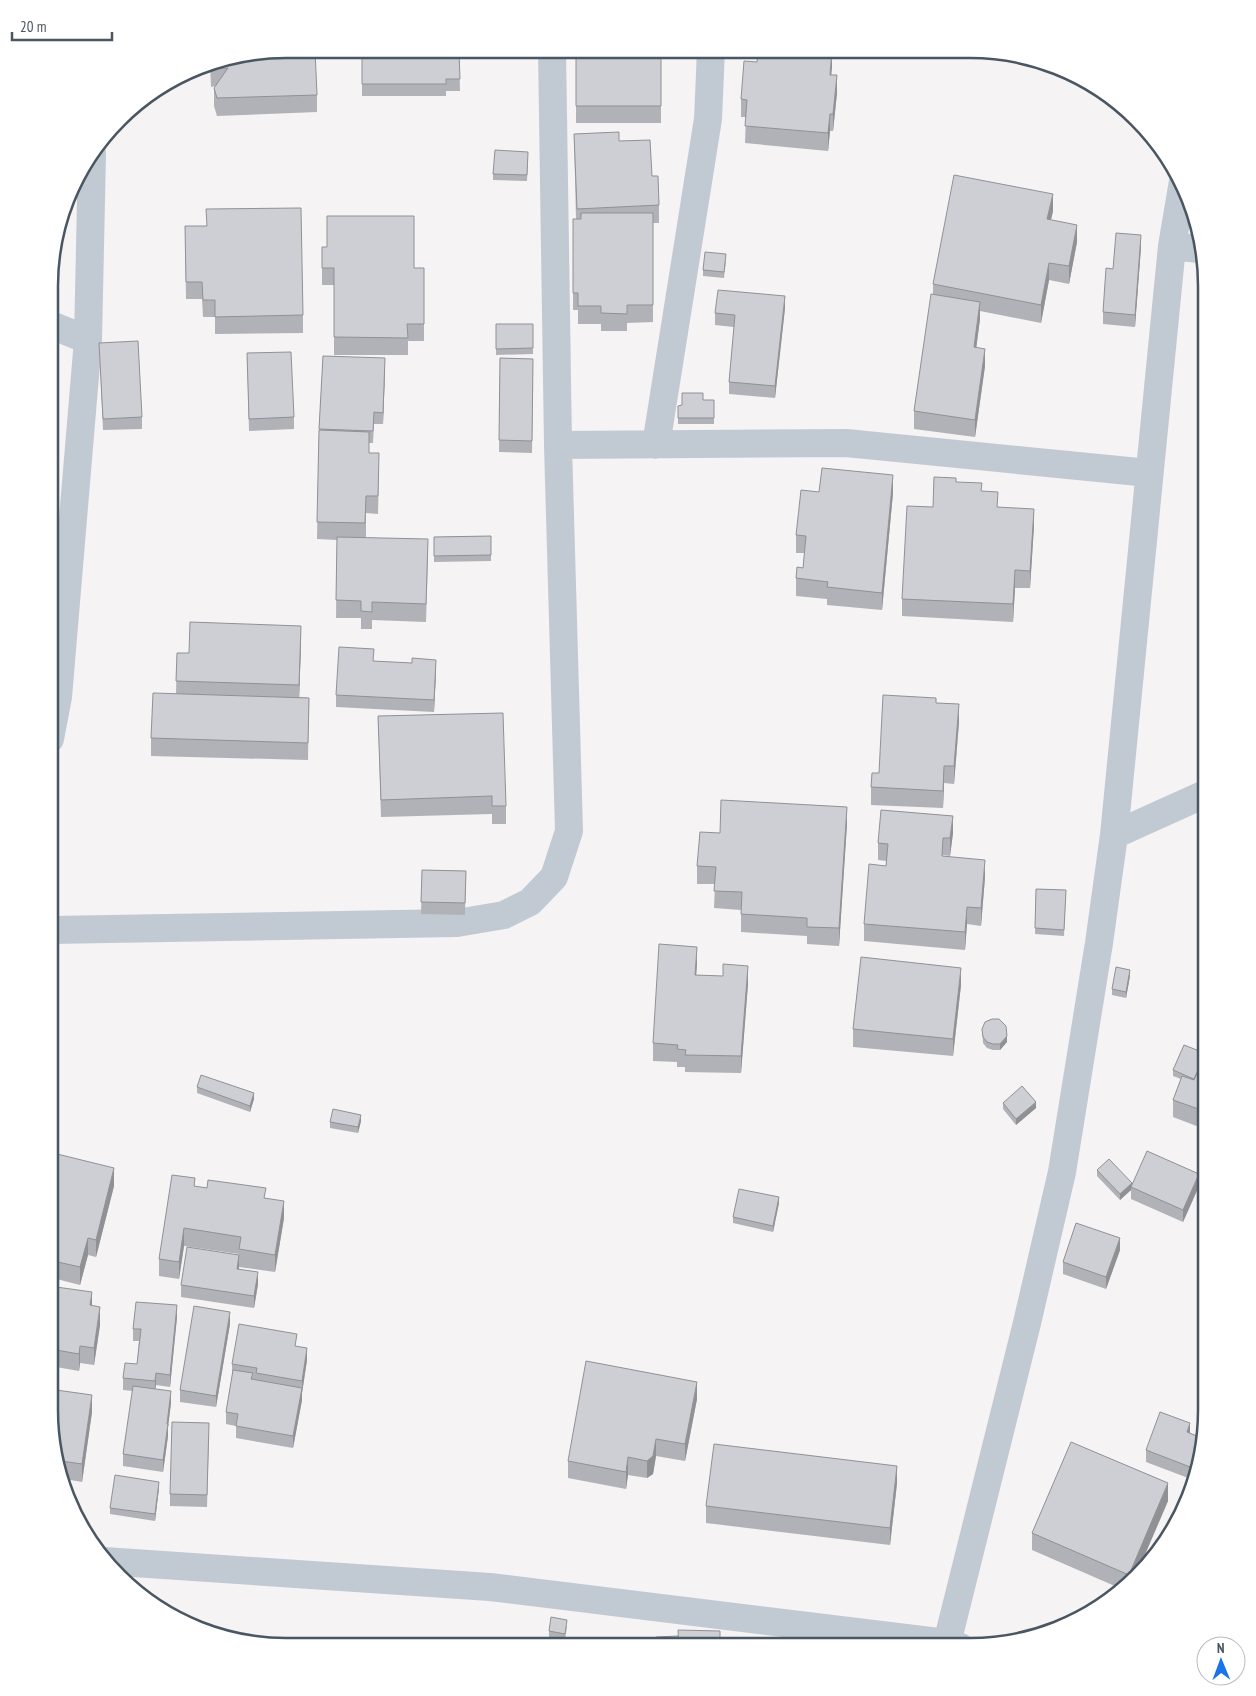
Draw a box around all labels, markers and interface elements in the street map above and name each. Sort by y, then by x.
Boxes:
scale bar [12,10,112,42]
text: 20 m [20,17,46,36]
north arrow [1196,1636,1246,1686]
text: N [1217,1639,1225,1657]

